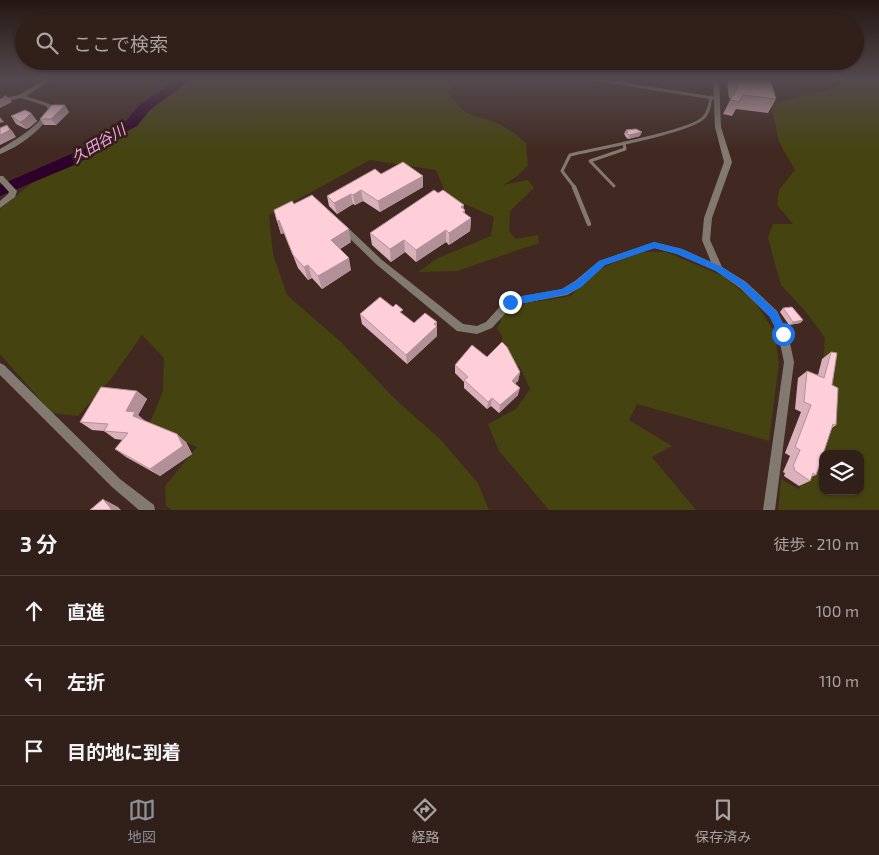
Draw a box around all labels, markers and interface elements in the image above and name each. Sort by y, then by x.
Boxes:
search box [15,15,864,70]
icon: search [33,29,61,57]
text: ここで検索 [73,32,168,55]
water label: 久田谷川 [68,119,130,166]
route end [499,291,522,314]
route start [772,323,795,346]
map controls [819,450,864,495]
button: layers [819,450,864,495]
text: 3 分 [20,531,57,556]
text: 徒歩 · 210 m [773,534,859,553]
icon: ahead [20,597,48,625]
text: 直進 [67,600,105,623]
text: 100 m [816,601,859,620]
icon: left [20,667,48,695]
text: 左折 [67,670,105,693]
text: 110 m [819,671,859,690]
icon: arrive [20,737,48,765]
text: 目的地に到着 [67,740,181,763]
tab: 地図 [128,796,156,846]
tab: 経路 [411,796,439,846]
tab: 保存済み [695,796,751,846]

